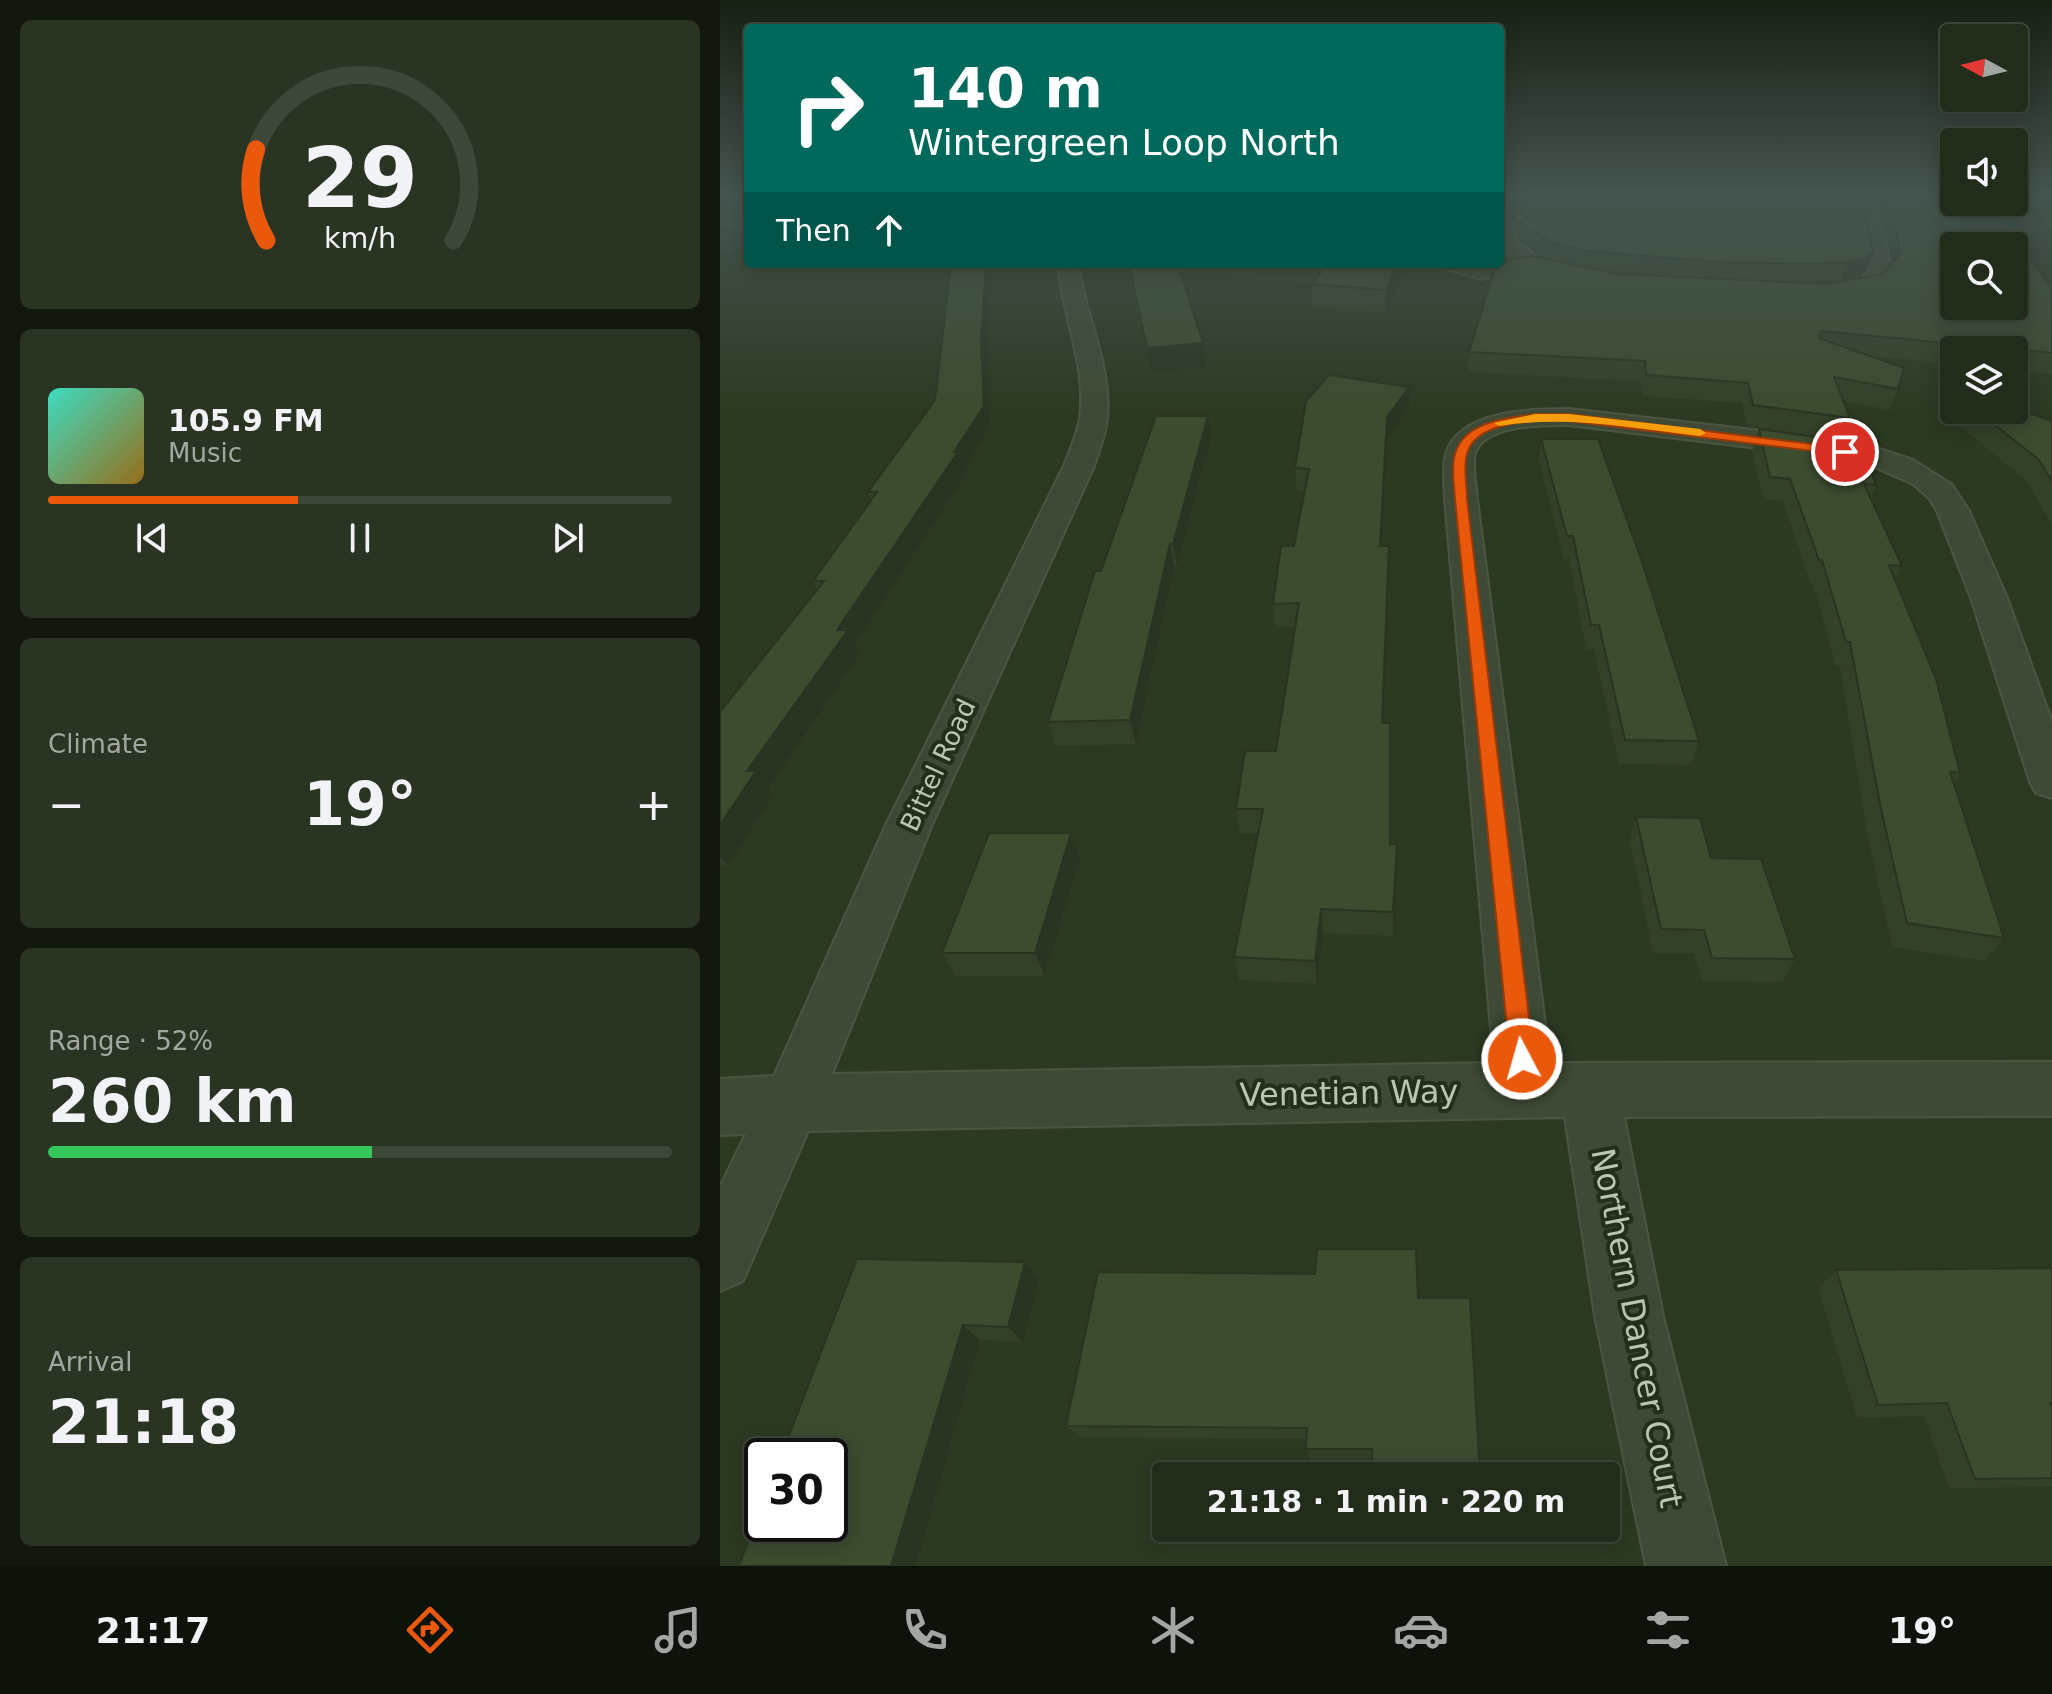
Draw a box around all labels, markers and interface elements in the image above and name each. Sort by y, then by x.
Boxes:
north arrow [1940,24,2028,112]
map controls [1940,24,2028,424]
text: 140 m [908,55,1103,120]
icon: right [776,56,880,160]
text: Wintergreen Loop North [908,122,1340,163]
button: sound [1940,128,2028,216]
text: 29 [302,129,418,226]
icon: ahead [867,208,911,252]
text: Then [776,213,851,248]
text: km/h [324,221,396,255]
button: search [1940,232,2028,320]
button: layers [1940,336,2028,424]
text: 105.9 FM [168,403,324,438]
pin [1811,418,1879,486]
icon: arrive [1823,430,1867,474]
text: Music [168,438,242,468]
icon: previous [130,516,174,560]
icon: pause [338,516,382,560]
icon: next [546,516,590,560]
street label: Bittel Road [894,694,982,836]
text: Climate [48,729,148,759]
text: 19° [303,769,417,839]
text: − [48,779,85,830]
text: + [635,779,672,830]
position arrow [1480,1017,1564,1101]
text: Range · 52% [48,1026,213,1056]
text: 260 km [48,1066,297,1136]
street label: Venetian Way [1239,1072,1459,1114]
street label: Northern Dancer Court [1583,1145,1691,1511]
text: Arrival [48,1347,132,1377]
text: 21:18 [48,1387,239,1457]
speed limit sign: 30 [744,1438,848,1542]
text: 21:18 · 1 min · 220 m [1207,1484,1565,1519]
icon: directions [402,1602,458,1658]
icon: music [650,1602,706,1658]
icon: phone [897,1602,953,1658]
icon: climate [1145,1602,1201,1658]
icon: car [1393,1602,1449,1658]
icon: filters [1640,1602,1696,1658]
text: 21:17 [96,1610,210,1651]
text: 19° [1888,1610,1956,1651]

